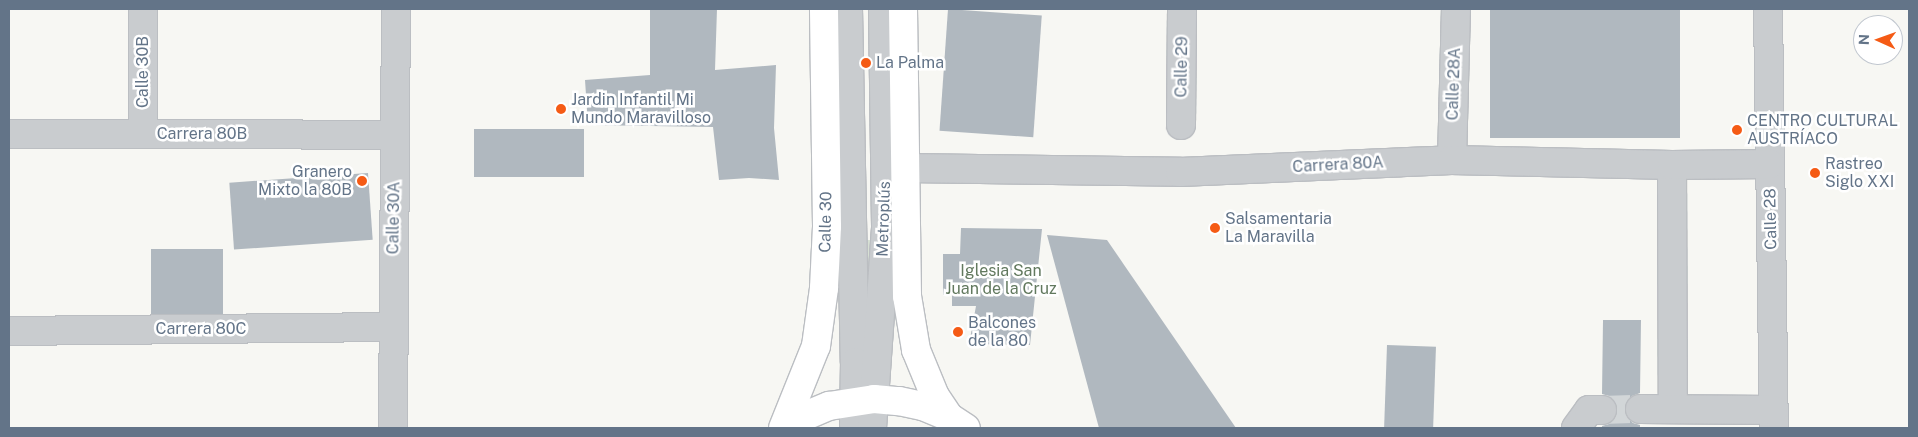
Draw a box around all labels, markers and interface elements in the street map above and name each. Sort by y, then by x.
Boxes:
north arrow [1853,15,1903,65]
text: N [1856,34,1872,45]
street label: Calle 30B [133,36,153,108]
street label: Calle 29 [1172,36,1192,98]
street label: Calle 28A [1443,47,1465,121]
place label: La Palma [876,53,944,73]
marker: La Palma [860,57,872,69]
place label: Jardin Infantil Mi Mundo Maravilloso [571,90,711,128]
marker: Jardin Infantil Mi Mundo Maravilloso [555,103,567,115]
place label: CENTRO CULTURAL AUSTRÍACO [1747,111,1898,149]
street label: Carrera 80B [157,124,247,144]
marker: CENTRO CULTURAL AUSTRÍACO [1731,124,1743,136]
street label: Carrera 80A [1292,153,1384,177]
place label: Rastreo Siglo XXI [1825,154,1894,192]
place label: Granero Mixto la 80B [258,162,352,200]
marker: Rastreo Siglo XXI [1809,167,1821,179]
marker: Granero Mixto la 80B [356,175,368,187]
street label: Calle 30A [384,181,404,255]
street label: Metroplús [873,181,895,257]
street label: Calle 28 [1761,188,1781,250]
street label: Calle 30 [816,191,836,253]
place label: Salsamentaria La Maravilla [1225,209,1332,247]
marker: Salsamentaria La Maravilla [1209,222,1221,234]
park label: Iglesia San Juan de la Cruz [945,261,1057,299]
place label: Balcones de la 80 [968,313,1036,351]
street label: Carrera 80C [156,319,246,339]
marker: Balcones de la 80 [952,326,964,338]

